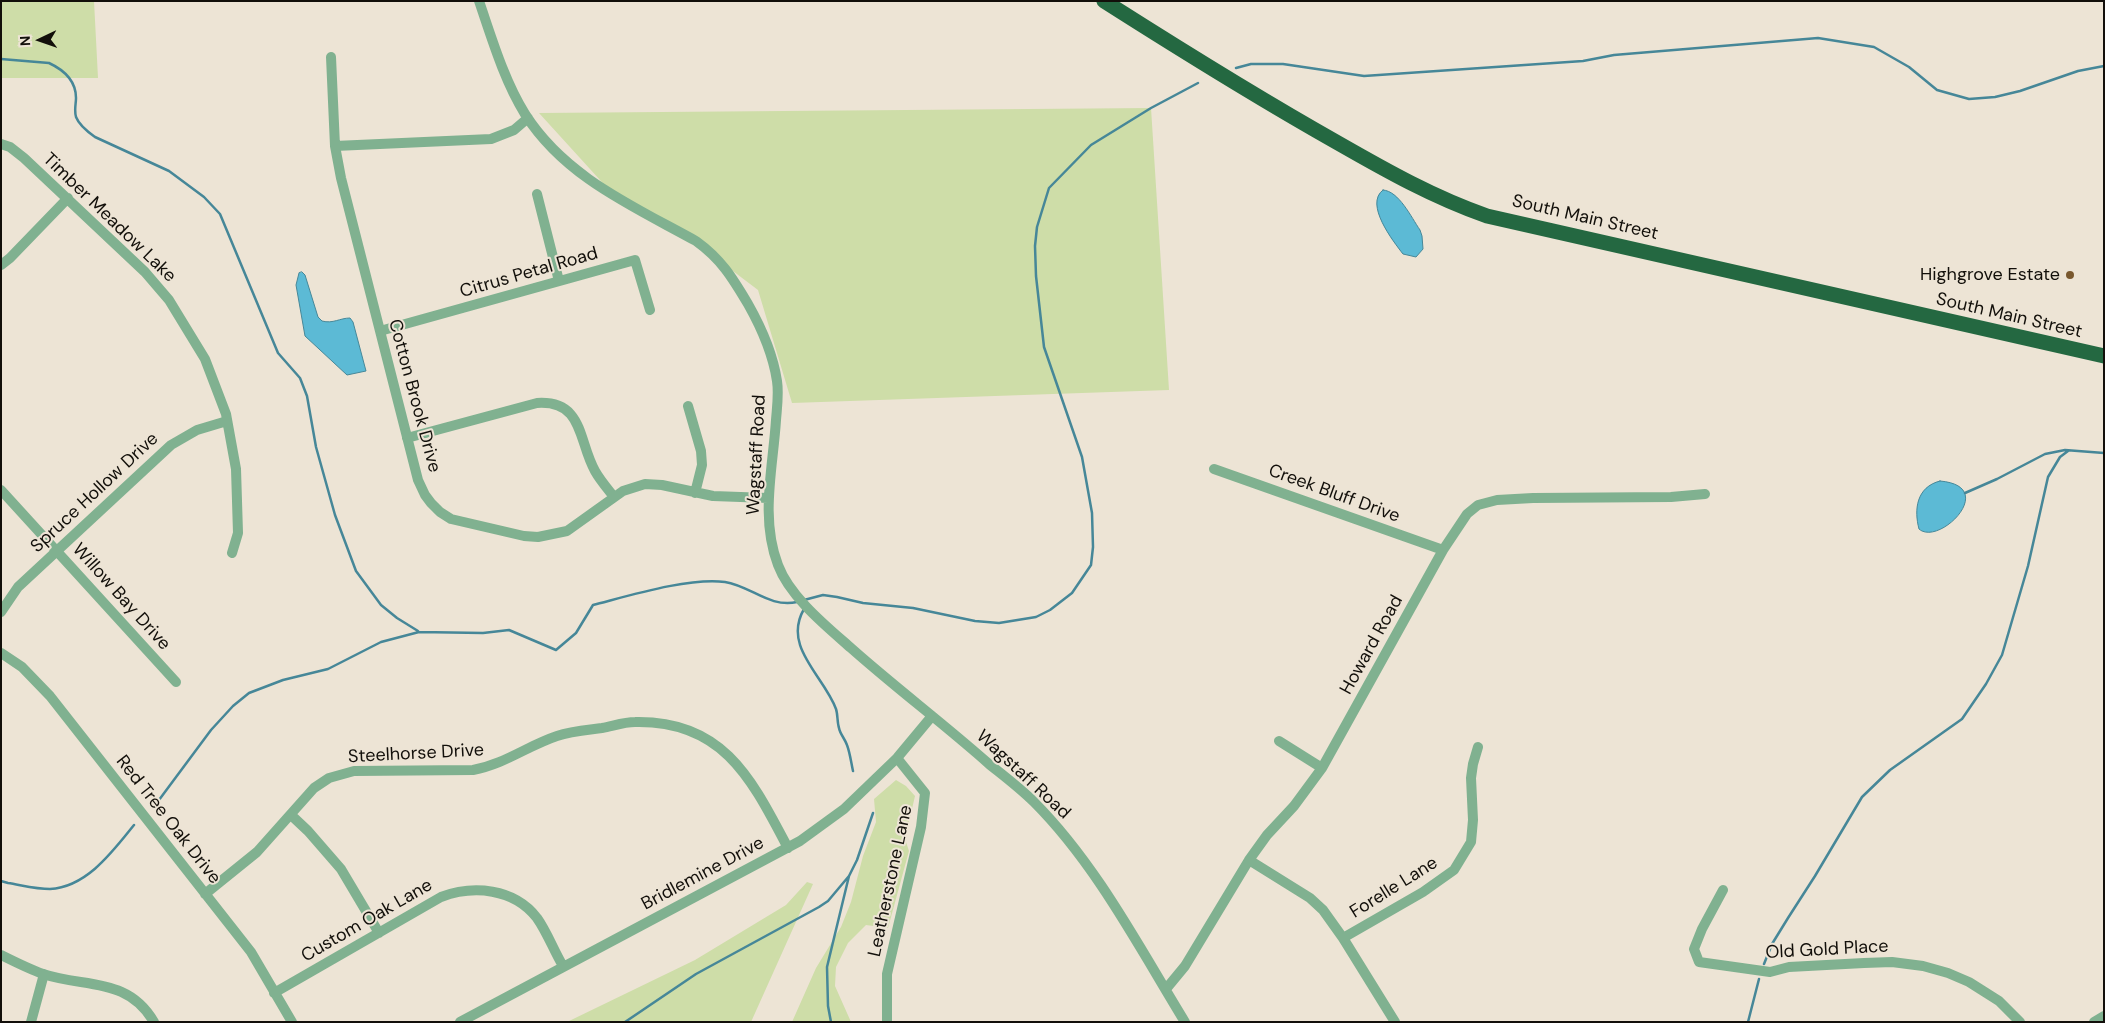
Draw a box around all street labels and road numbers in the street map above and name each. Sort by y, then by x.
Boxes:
street label: Timber Meadow Lake [38,149,180,287]
street label: South Main Street [1510,191,1660,245]
street label: Citrus Petal Road [458,243,600,303]
street label: South Main Street [1934,289,2084,343]
street label: Cotton Brook Drive [383,317,445,475]
street label: Wagstaff Road [743,394,771,516]
street label: Spruce Hollow Drive [27,428,163,558]
street label: Creek Bluff Drive [1265,460,1403,528]
street label: Willow Bay Drive [67,539,175,655]
street label: Howard Road [1336,592,1408,698]
street label: Wagstaff Road [971,726,1075,824]
street label: Steelhorse Drive [347,740,485,768]
street label: Red Tree Oak Drive [111,751,225,889]
street label: Leatherstone Lane [864,803,918,959]
street label: Bridlemine Drive [638,833,768,915]
street label: Forelle Lane [1346,853,1442,923]
street label: Custom Oak Lane [298,875,436,967]
street label: Old Gold Place [1765,936,1889,964]

